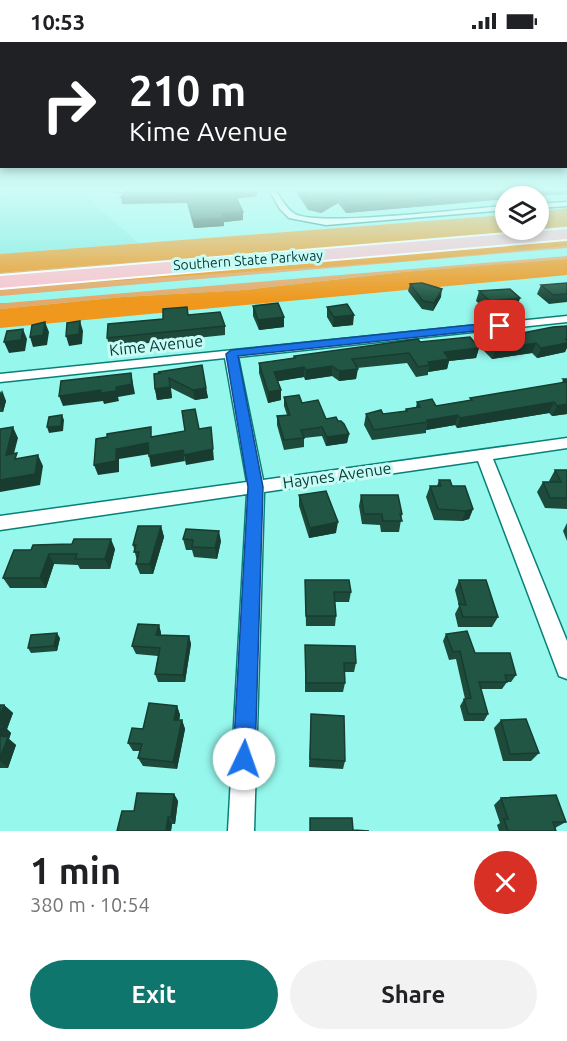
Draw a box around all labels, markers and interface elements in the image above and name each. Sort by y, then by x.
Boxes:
text: 10:53 [30,9,85,34]
icon: right [30,66,108,144]
text: 210 m [129,67,246,114]
text: Kime Avenue [129,116,288,146]
map controls [495,186,549,240]
button: layers [495,186,549,240]
street label: Southern State Parkway [172,247,324,273]
pin [474,300,525,351]
icon: arrive [483,309,516,342]
street label: Kime Avenue [108,331,204,359]
street label: Haynes Avenue [281,458,393,492]
position arrow [212,727,276,791]
text: 1 min [30,850,121,891]
button: close [474,851,537,914]
text: 380 m · 10:54 [30,893,150,916]
button: Exit [30,960,278,1029]
button: Share [290,960,537,1029]

